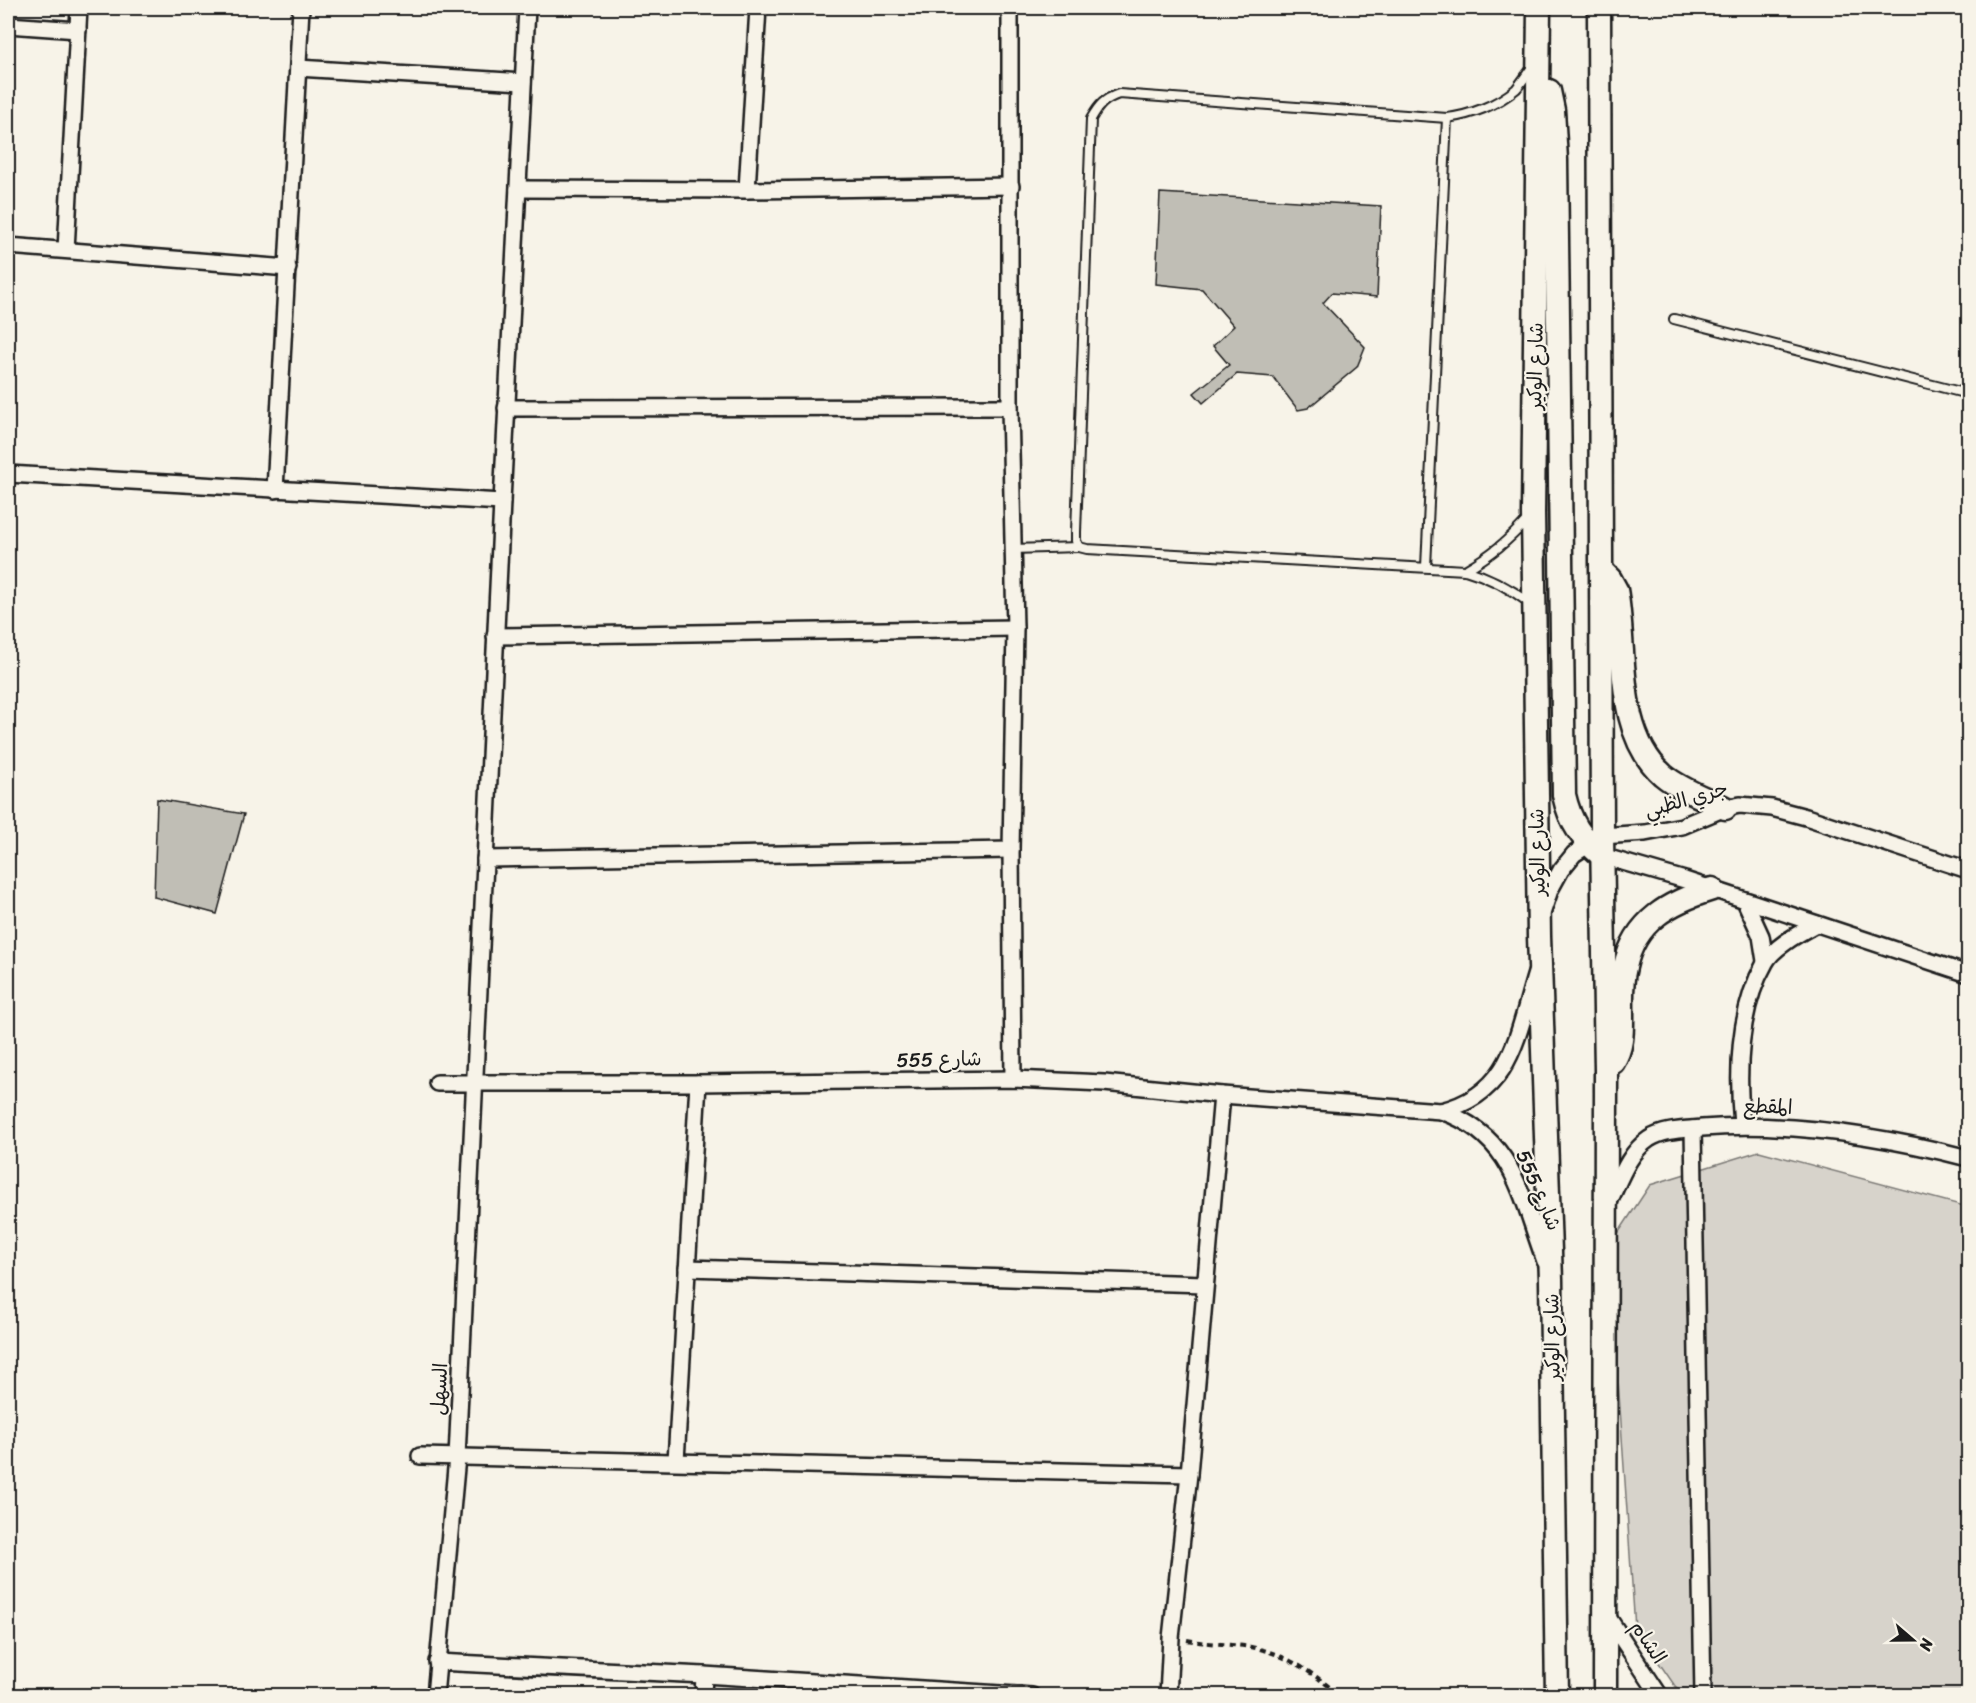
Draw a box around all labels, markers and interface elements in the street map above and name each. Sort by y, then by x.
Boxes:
street label: شارع الوكير [1517,322,1554,412]
street label: جري الظبي [1640,771,1732,828]
street label: شارع الوكير [1519,808,1556,898]
street label: شارع 555 [896,1041,982,1078]
street label: المقطع [1743,1088,1793,1125]
street label: شارع 555 [1506,1144,1571,1236]
street label: شارع الوكير [1534,1293,1571,1383]
street label: السهل [421,1362,458,1416]
north arrow [1883,1610,1943,1670]
street label: الشام [1621,1613,1676,1671]
text: N [1911,1634,1942,1656]

